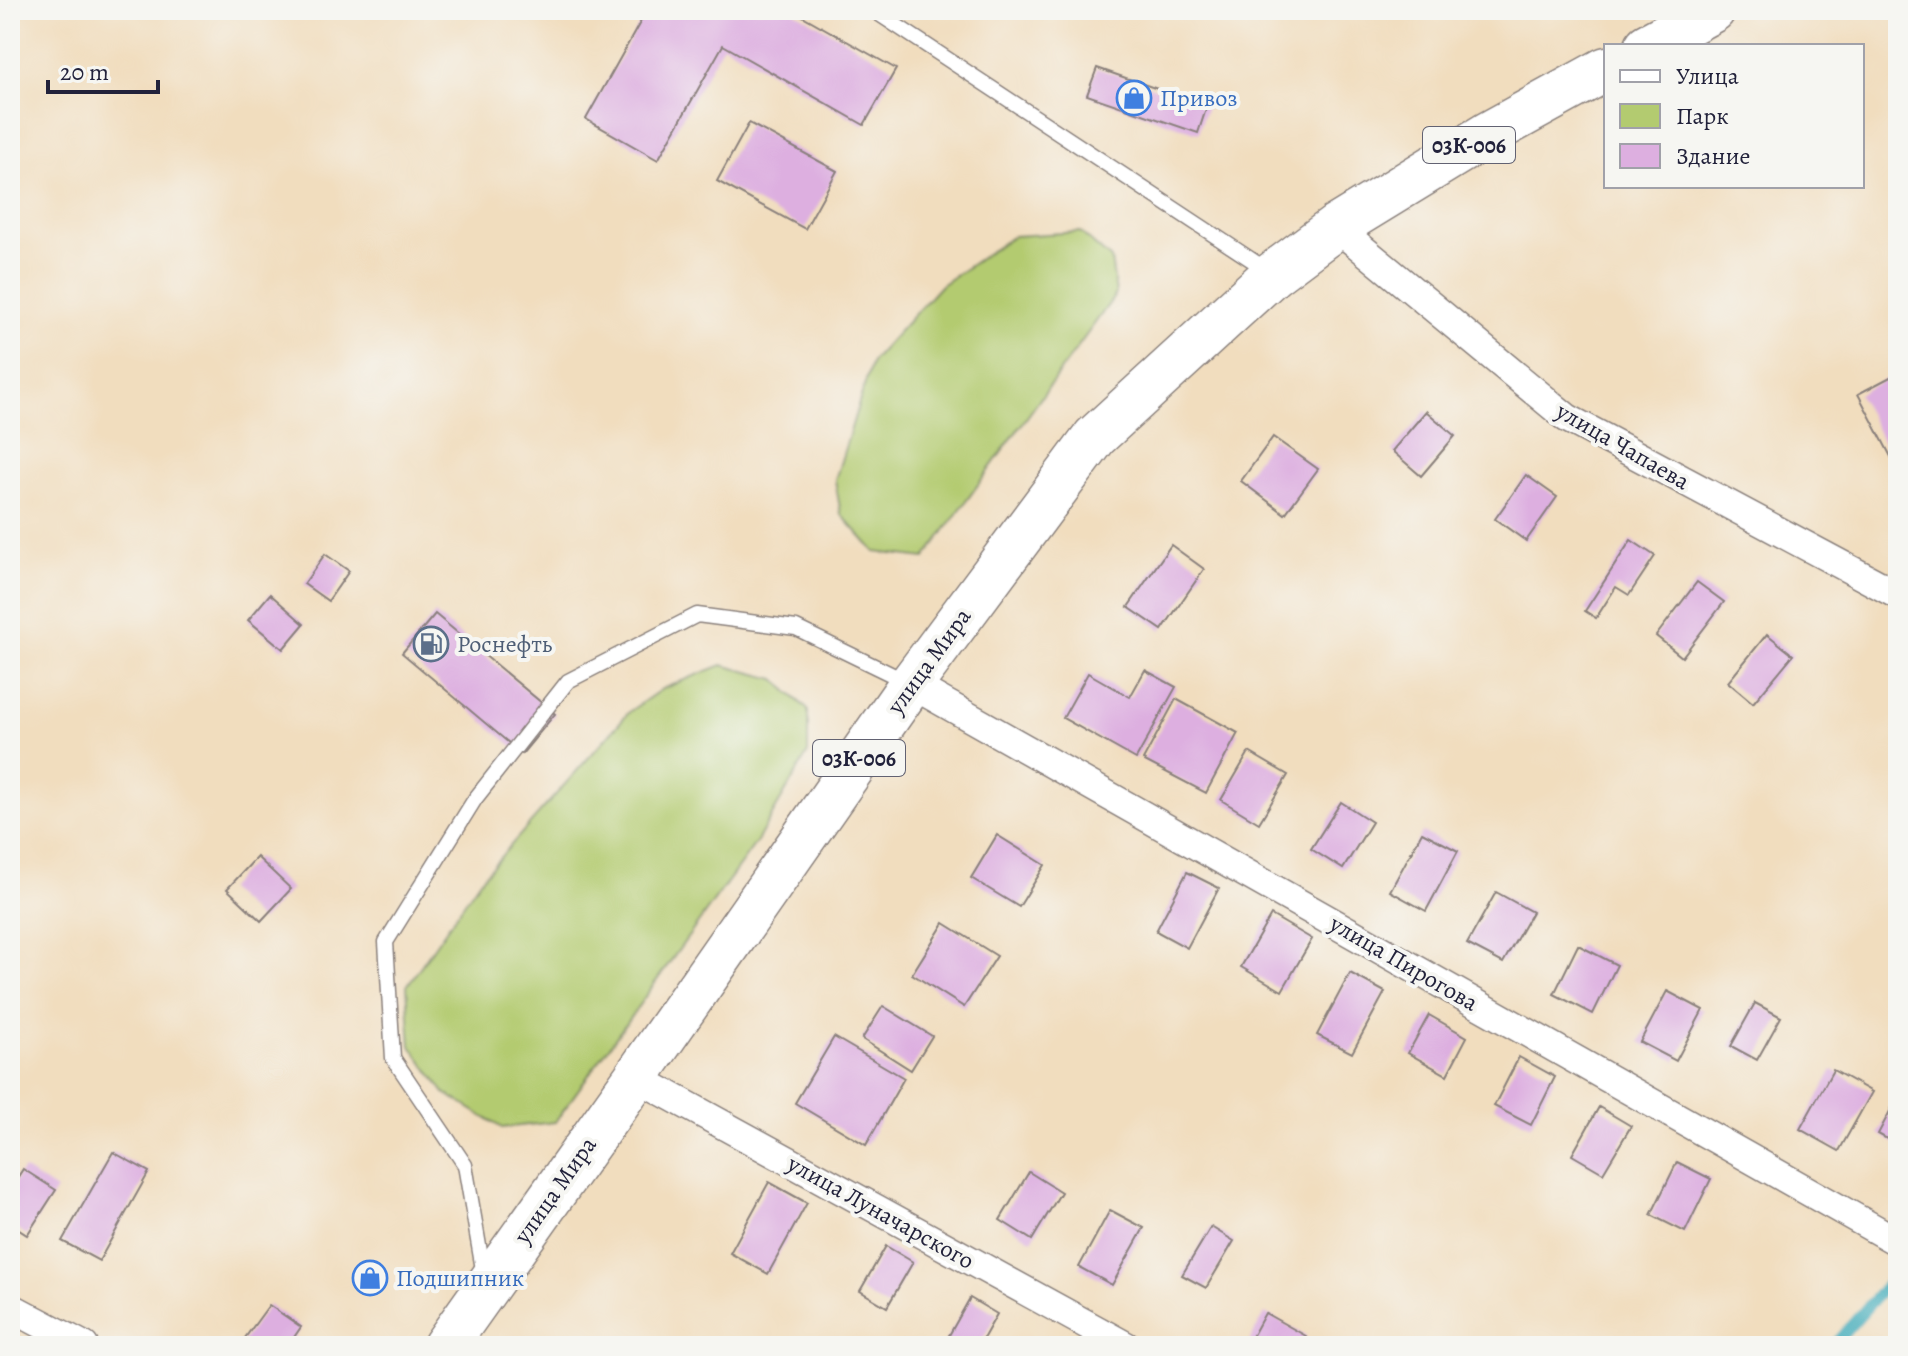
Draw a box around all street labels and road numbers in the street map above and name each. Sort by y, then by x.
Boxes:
road number: 03К-006 [1423,127,1515,163]
street label: улица Чапаева [1550,394,1696,497]
street label: улица Мира [879,601,978,721]
road number: 03К-006 [813,740,905,776]
street label: улица Пирогова [1323,907,1484,1018]
street label: улица Мира [506,1130,604,1251]
street label: улица Луначарского [781,1147,980,1277]

